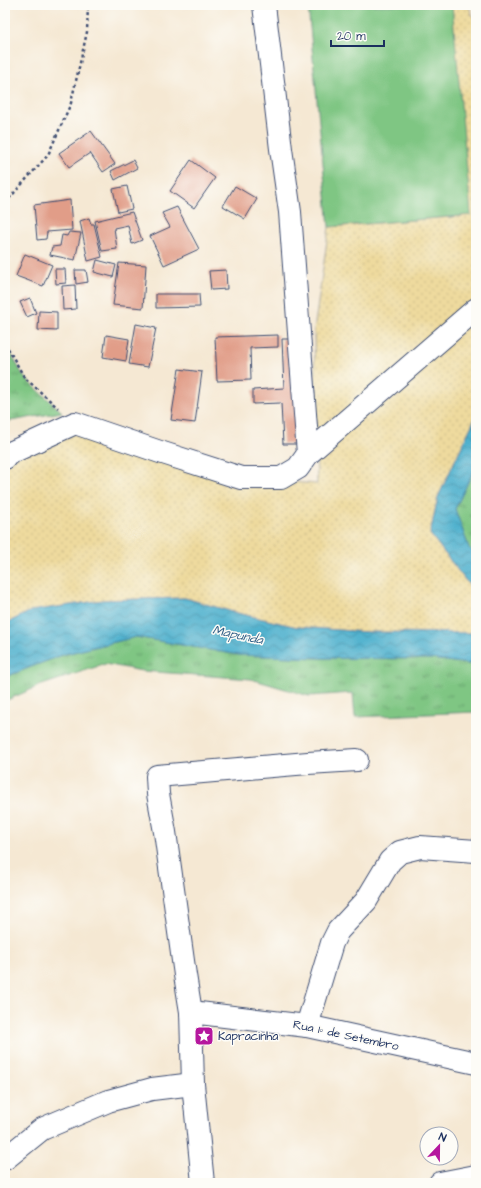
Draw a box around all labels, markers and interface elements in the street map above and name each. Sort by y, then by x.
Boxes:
scale bar [331,22,384,48]
text: 20 m [337,28,366,45]
water label: Mapunda [211,621,266,649]
street label: Rua 1º de Setembro [291,1016,401,1055]
place icon: Kapracinha [193,1025,215,1047]
place label: Kapracinha [218,1028,278,1045]
north arrow [419,1126,459,1166]
text: N [437,1129,449,1145]

